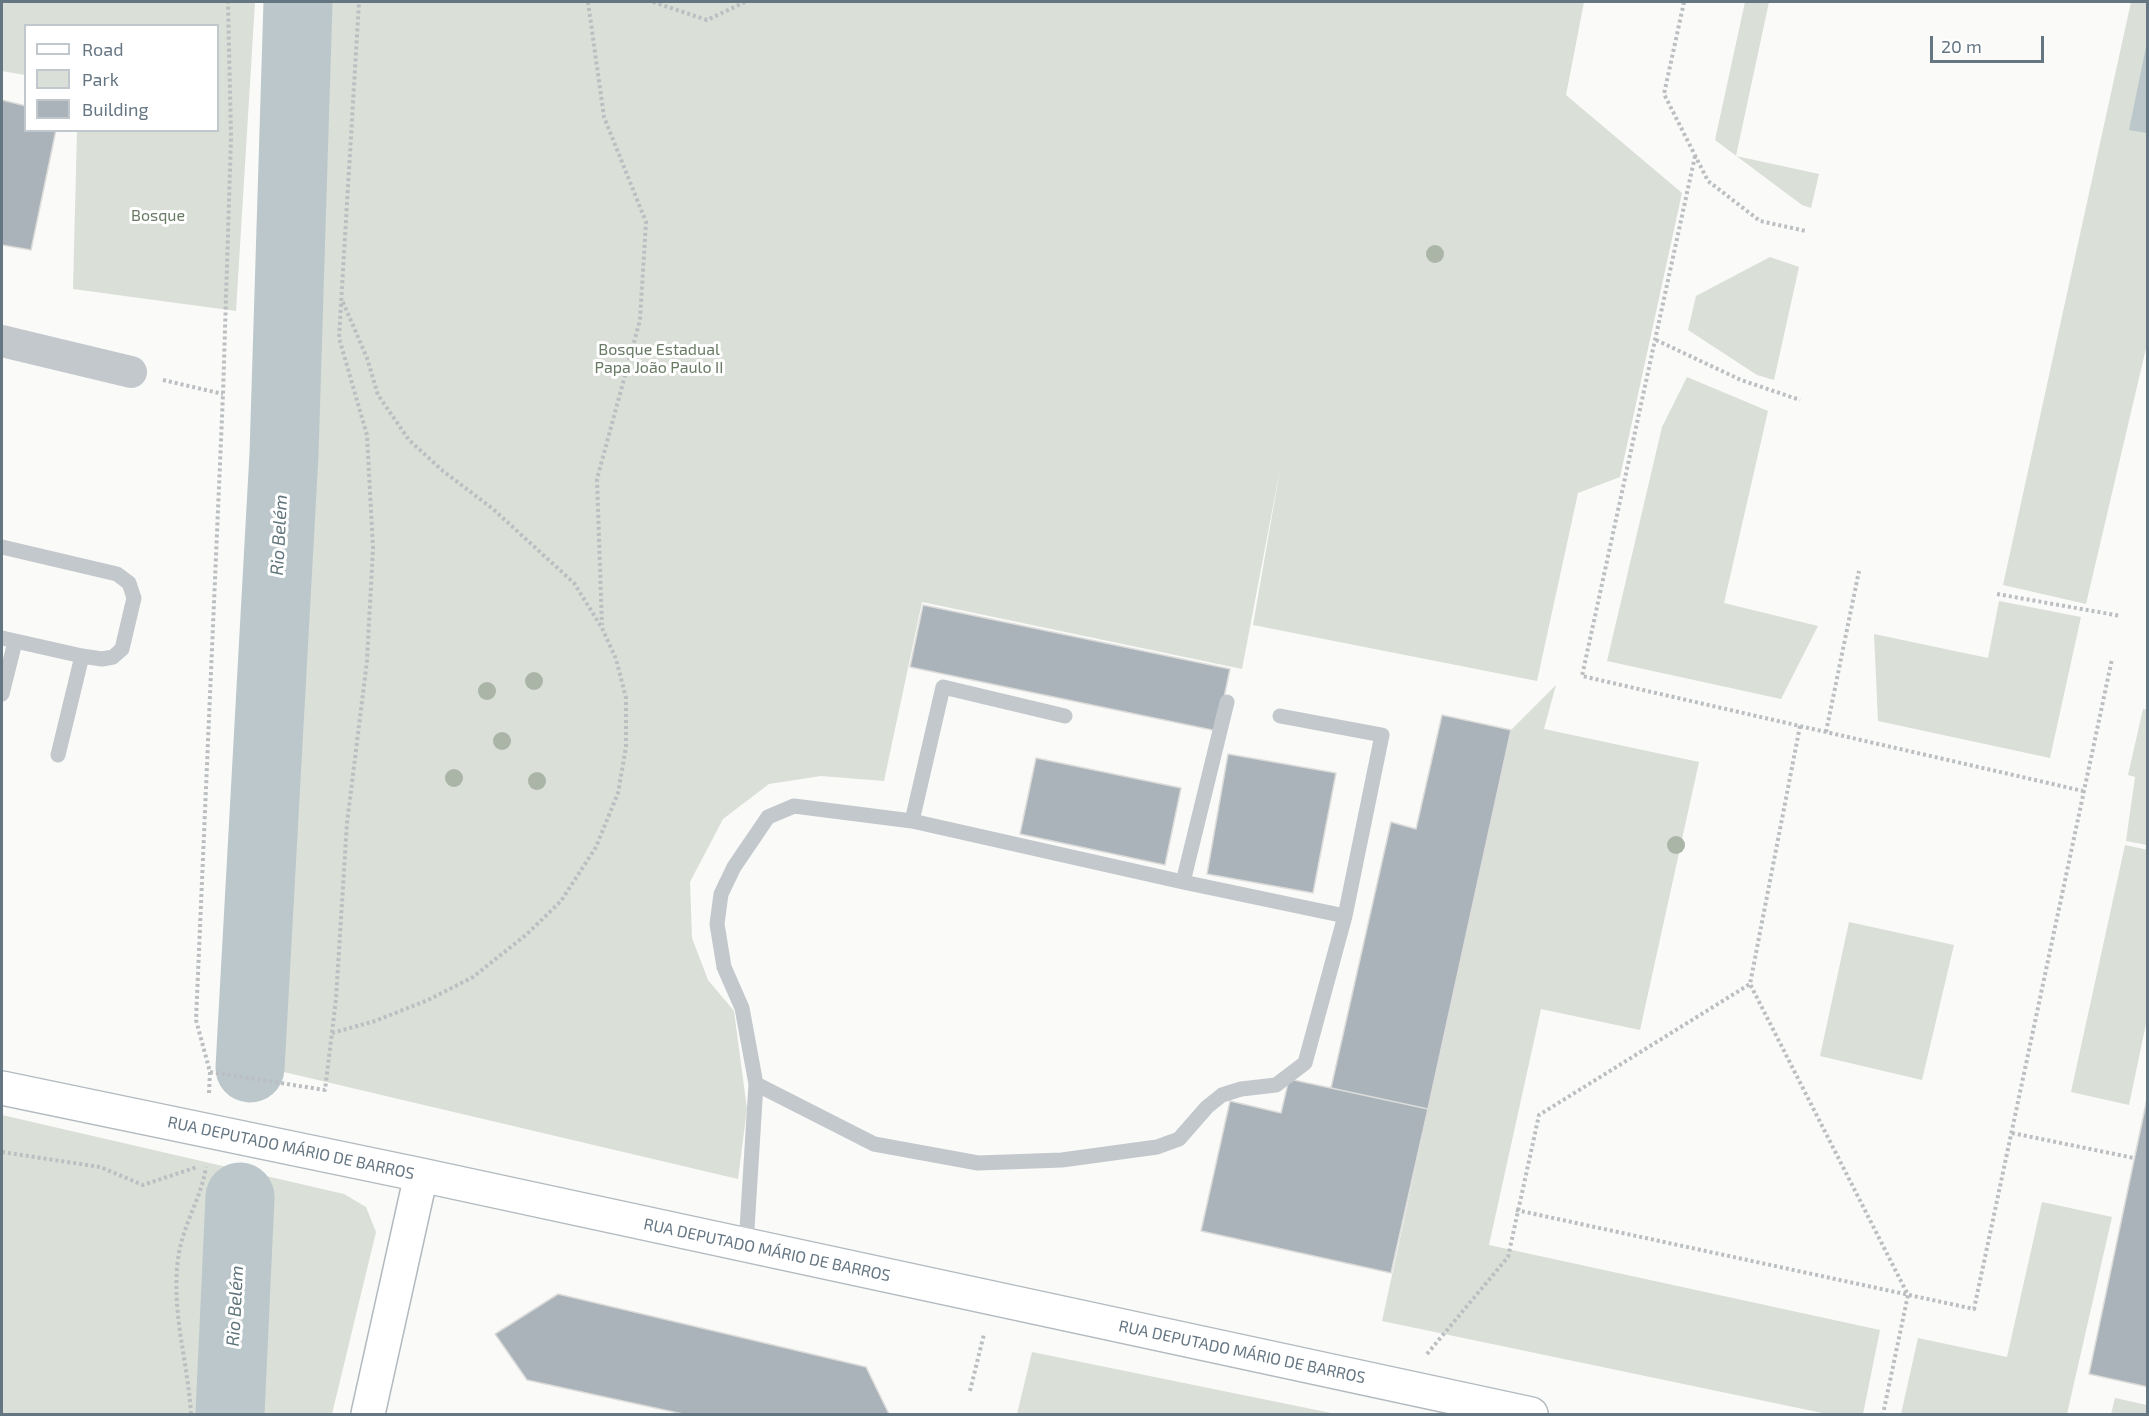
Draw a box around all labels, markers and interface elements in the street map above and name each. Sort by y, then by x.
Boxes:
legend [24,24,219,132]
scale bar [1933,24,2047,62]
text: 20 m [1941,35,1982,57]
text: Road [82,38,123,60]
text: Park [82,68,119,90]
text: Building [82,98,149,120]
park label: Bosque [131,206,185,226]
park label: Bosque Estadual Papa João Paulo II [595,340,723,378]
water label: Rio Belém [266,494,292,576]
street label: RUA DEPUTADO MÁRIO DE BARROS [166,1112,416,1184]
street label: RUA DEPUTADO MÁRIO DE BARROS [642,1214,892,1286]
water label: Rio Belém [222,1265,248,1347]
street label: RUA DEPUTADO MÁRIO DE BARROS [1117,1316,1367,1388]

